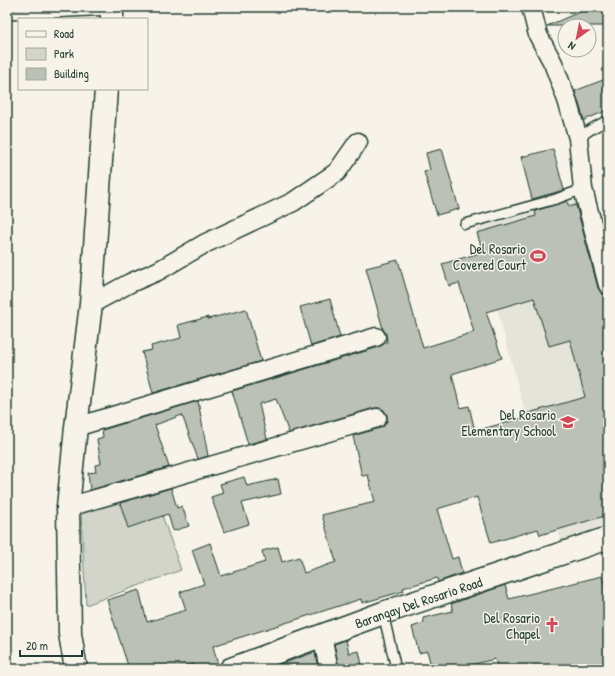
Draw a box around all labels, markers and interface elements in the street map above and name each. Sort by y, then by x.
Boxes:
legend [18,18,148,90]
north arrow [557,18,597,58]
text: Road [54,25,74,42]
text: N [565,39,578,54]
text: Park [54,45,74,62]
text: Building [54,65,89,82]
place label: Del Rosario Covered Court [453,239,526,274]
sports icon: Del Rosario Covered Court [529,247,547,265]
place label: Del Rosario Elementary School [462,405,556,441]
school or university icon: Del Rosario Elementary School [559,413,577,431]
street label: Barangay Del Rosario Road [352,571,485,632]
place label: Del Rosario Chapel [484,608,540,644]
church icon: Del Rosario Chapel [543,616,561,634]
scale bar [20,632,82,658]
text: 20 m [26,637,48,654]

